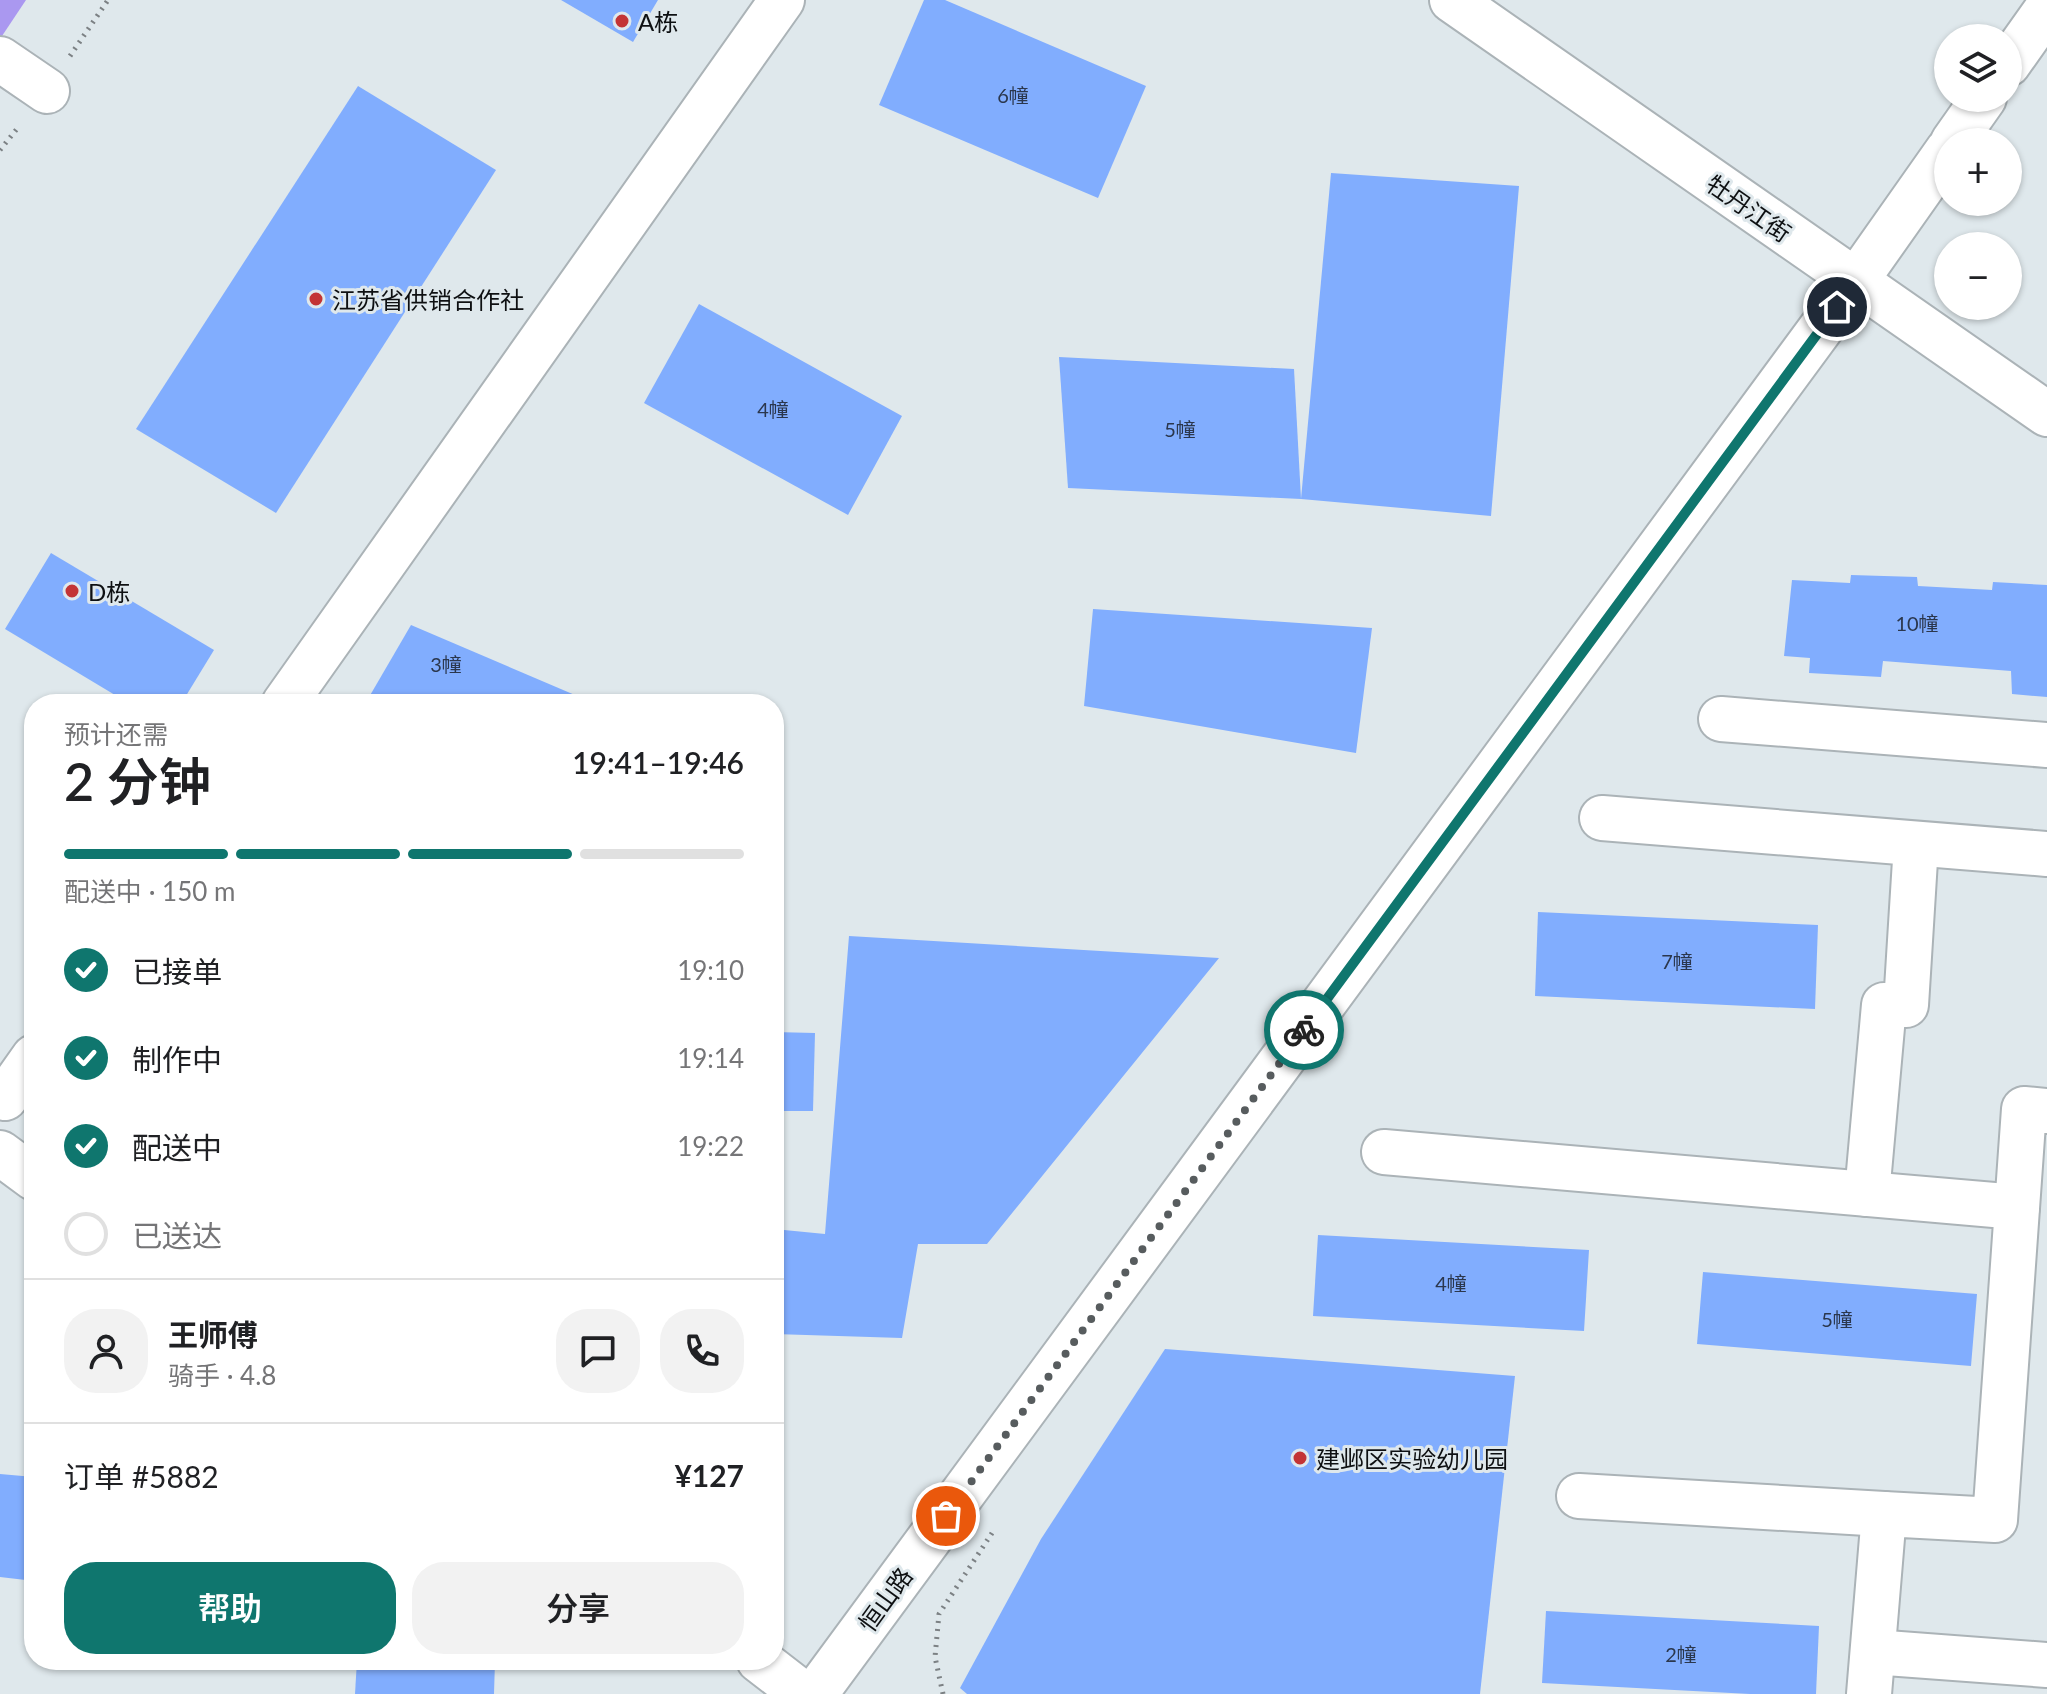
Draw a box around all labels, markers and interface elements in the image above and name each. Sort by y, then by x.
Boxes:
place label: A栋 [638,7,678,36]
marker: A栋 [613,12,631,30]
map controls [1934,24,2022,320]
button: layers [1934,24,2022,112]
house number: 6幢 [997,83,1029,107]
button: + [1934,128,2022,216]
street label: 牡丹江街 [1701,169,1797,247]
button: − [1934,232,2022,320]
pin [1803,273,1871,341]
place label: 江苏省供销合作社 [332,285,524,314]
icon: home [1815,285,1859,329]
marker: 江苏省供销合作社 [307,290,325,308]
house number: 4幢 [757,397,789,421]
house number: 5幢 [1164,417,1196,441]
place label: D栋 [88,577,130,606]
marker: D栋 [63,582,81,600]
house number: 10幢 [1895,611,1939,635]
house number: 3幢 [430,652,462,676]
text: 预计还需 [64,718,168,750]
text: 19:41–19:46 [572,744,744,780]
text: 2 分钟 [64,750,211,812]
text: 配送中 · 150 m [64,875,235,907]
icon: check [64,948,108,992]
house number: 7幢 [1661,949,1693,973]
text: 已接单 [132,953,222,989]
text: 19:10 [677,954,744,986]
courier [1264,990,1344,1070]
icon: bike [1282,1008,1326,1052]
icon: check [64,1036,108,1080]
text: 制作中 [132,1041,222,1077]
text: 19:14 [677,1042,744,1074]
icon: check [64,1124,108,1168]
text: 配送中 [132,1129,222,1165]
text: 19:22 [677,1130,744,1162]
text: 已送达 [132,1217,222,1253]
house number: 4幢 [1435,1271,1467,1295]
house number: 5幢 [1821,1307,1853,1331]
button: person [64,1309,148,1393]
button: chat [556,1309,640,1393]
button: phone [660,1309,744,1393]
text: 王师傅 [168,1316,258,1352]
text: 骑手 · 4.8 [168,1359,276,1391]
place label: 建邺区实验幼儿园 [1316,1444,1508,1473]
marker: 建邺区实验幼儿园 [1291,1449,1309,1467]
text: ¥127 [674,1457,744,1493]
text: 订单 #5882 [64,1458,219,1494]
pin [912,1482,980,1550]
icon: bag [924,1494,968,1538]
street label: 恒山路 [852,1561,918,1637]
button: 帮助 [64,1562,396,1654]
button: 分享 [412,1562,744,1654]
house number: 2幢 [1665,1642,1697,1666]

